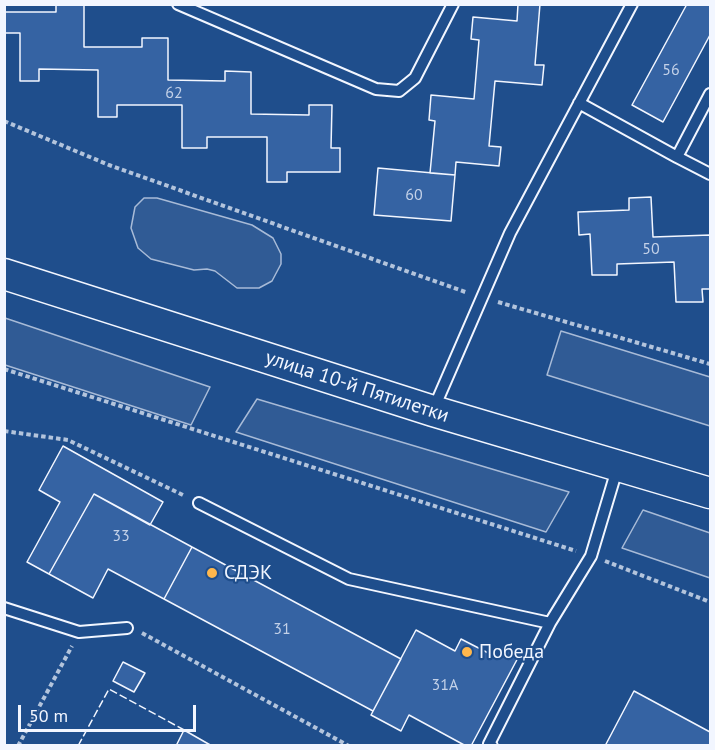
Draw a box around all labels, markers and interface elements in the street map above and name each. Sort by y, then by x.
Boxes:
house number: 56 [662,60,680,80]
house number: 62 [165,83,183,103]
house number: 60 [405,185,423,205]
house number: 50 [642,239,660,259]
street label: улица 10-й Пятилетки [262,346,452,428]
house number: 33 [112,526,130,546]
place label: СДЭК [224,561,272,585]
marker: СДЭК [205,566,219,580]
house number: 31 [273,619,291,639]
place label: Победа [479,640,544,664]
marker: Победа [460,645,474,659]
house number: 31А [432,675,458,695]
scale bar [21,693,200,731]
text: 50 m [29,704,68,727]

